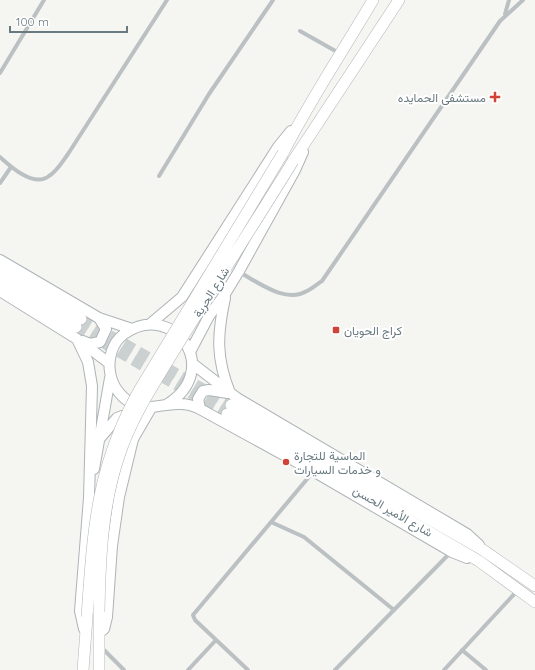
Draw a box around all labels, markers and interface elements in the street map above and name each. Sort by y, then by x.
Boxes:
scale bar [10,8,127,34]
text: 100 m [16,14,49,29]
place label: مستشفى الحمايده [398,90,486,106]
marker: مستشفى الحمايده [489,91,501,103]
street label: شارع الحرية [190,264,234,321]
place label: كراج الحويان [344,323,402,340]
marker: كراج الحويان [331,325,341,335]
place label: الماسية للتجارة و خدمات السيارات [294,448,381,478]
marker: الماسية للتجارة و خدمات السيارات [281,457,291,467]
street label: شارع الأمير الحسن [350,482,435,542]

